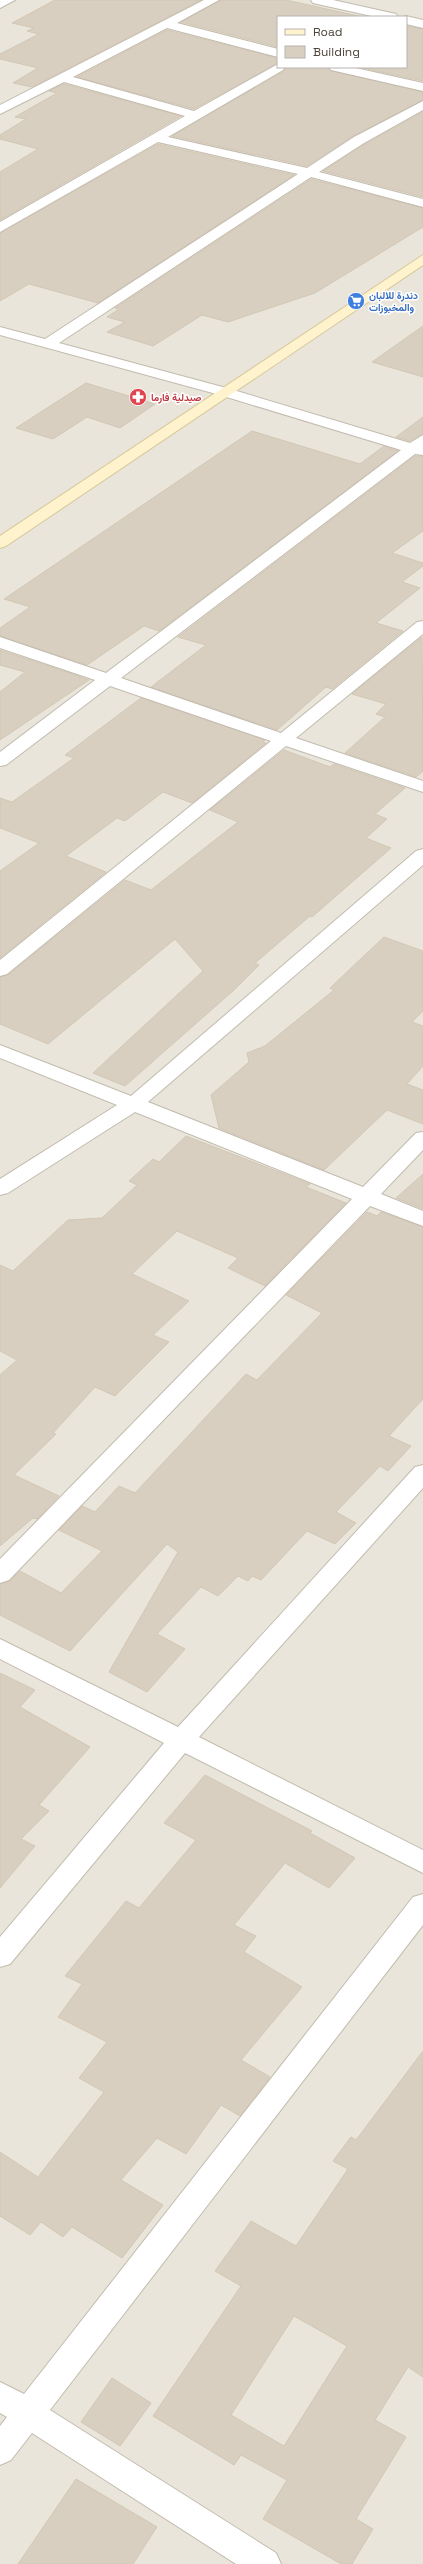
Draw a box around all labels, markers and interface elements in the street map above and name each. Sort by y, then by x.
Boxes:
legend [277,16,407,68]
text: Road [313,24,342,40]
text: Building [313,44,360,60]
place label: دندرة للالبان والمخبوزات [369,289,418,314]
supermarket icon: دندرة للالبان والمخبوزات [346,291,366,311]
pharmacy icon: صيدلية فارما [128,387,148,407]
place label: صيدلية فارما [151,391,202,404]

